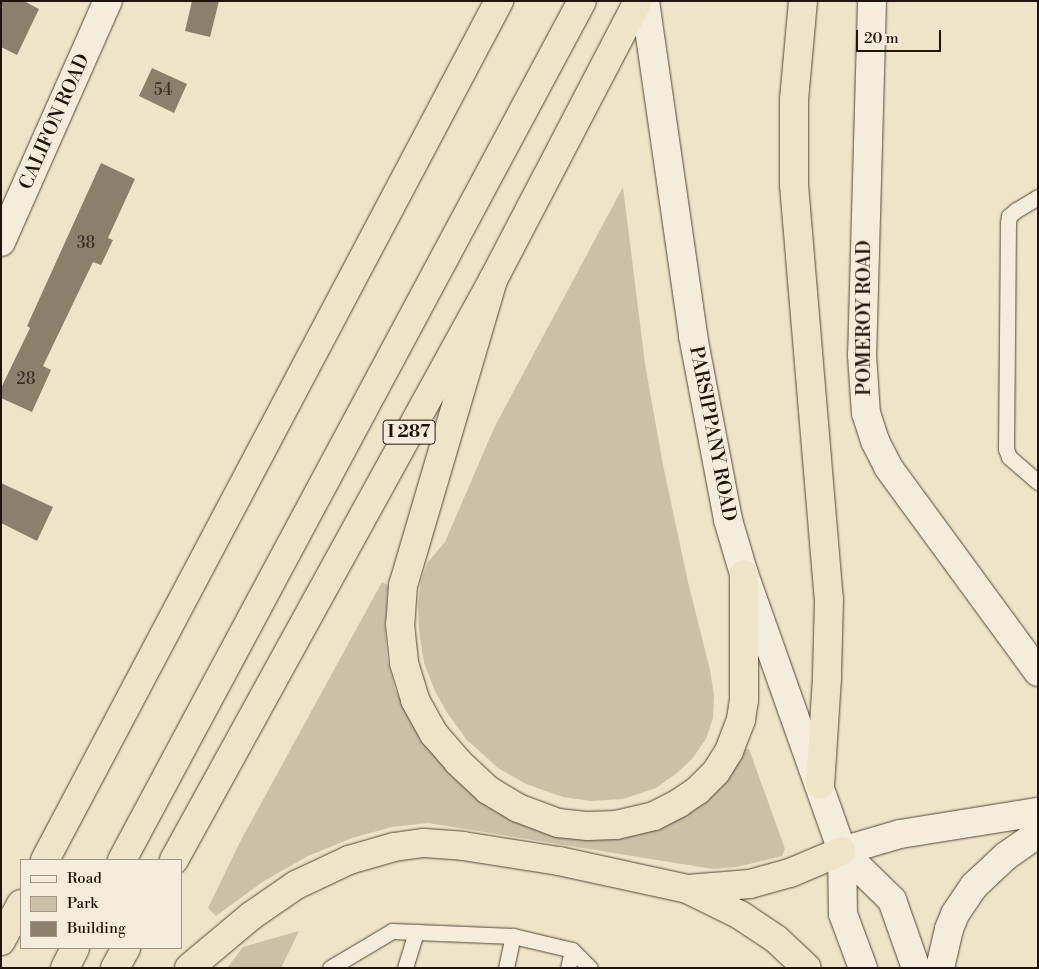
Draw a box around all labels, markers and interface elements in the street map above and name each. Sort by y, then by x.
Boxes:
scale bar [859,20,944,52]
text: 20 m [864,29,899,48]
street label: CALIFON ROAD [15,51,95,193]
house number: 54 [154,80,172,100]
house number: 38 [77,233,95,253]
street label: POMEROY ROAD [854,240,876,396]
street label: PARSIPPANY ROAD [684,344,740,524]
house number: 28 [17,369,35,389]
road number: I 287 [382,417,436,448]
legend [20,859,182,949]
text: Road [67,869,102,888]
text: Park [67,894,98,913]
text: Building [67,919,126,938]

